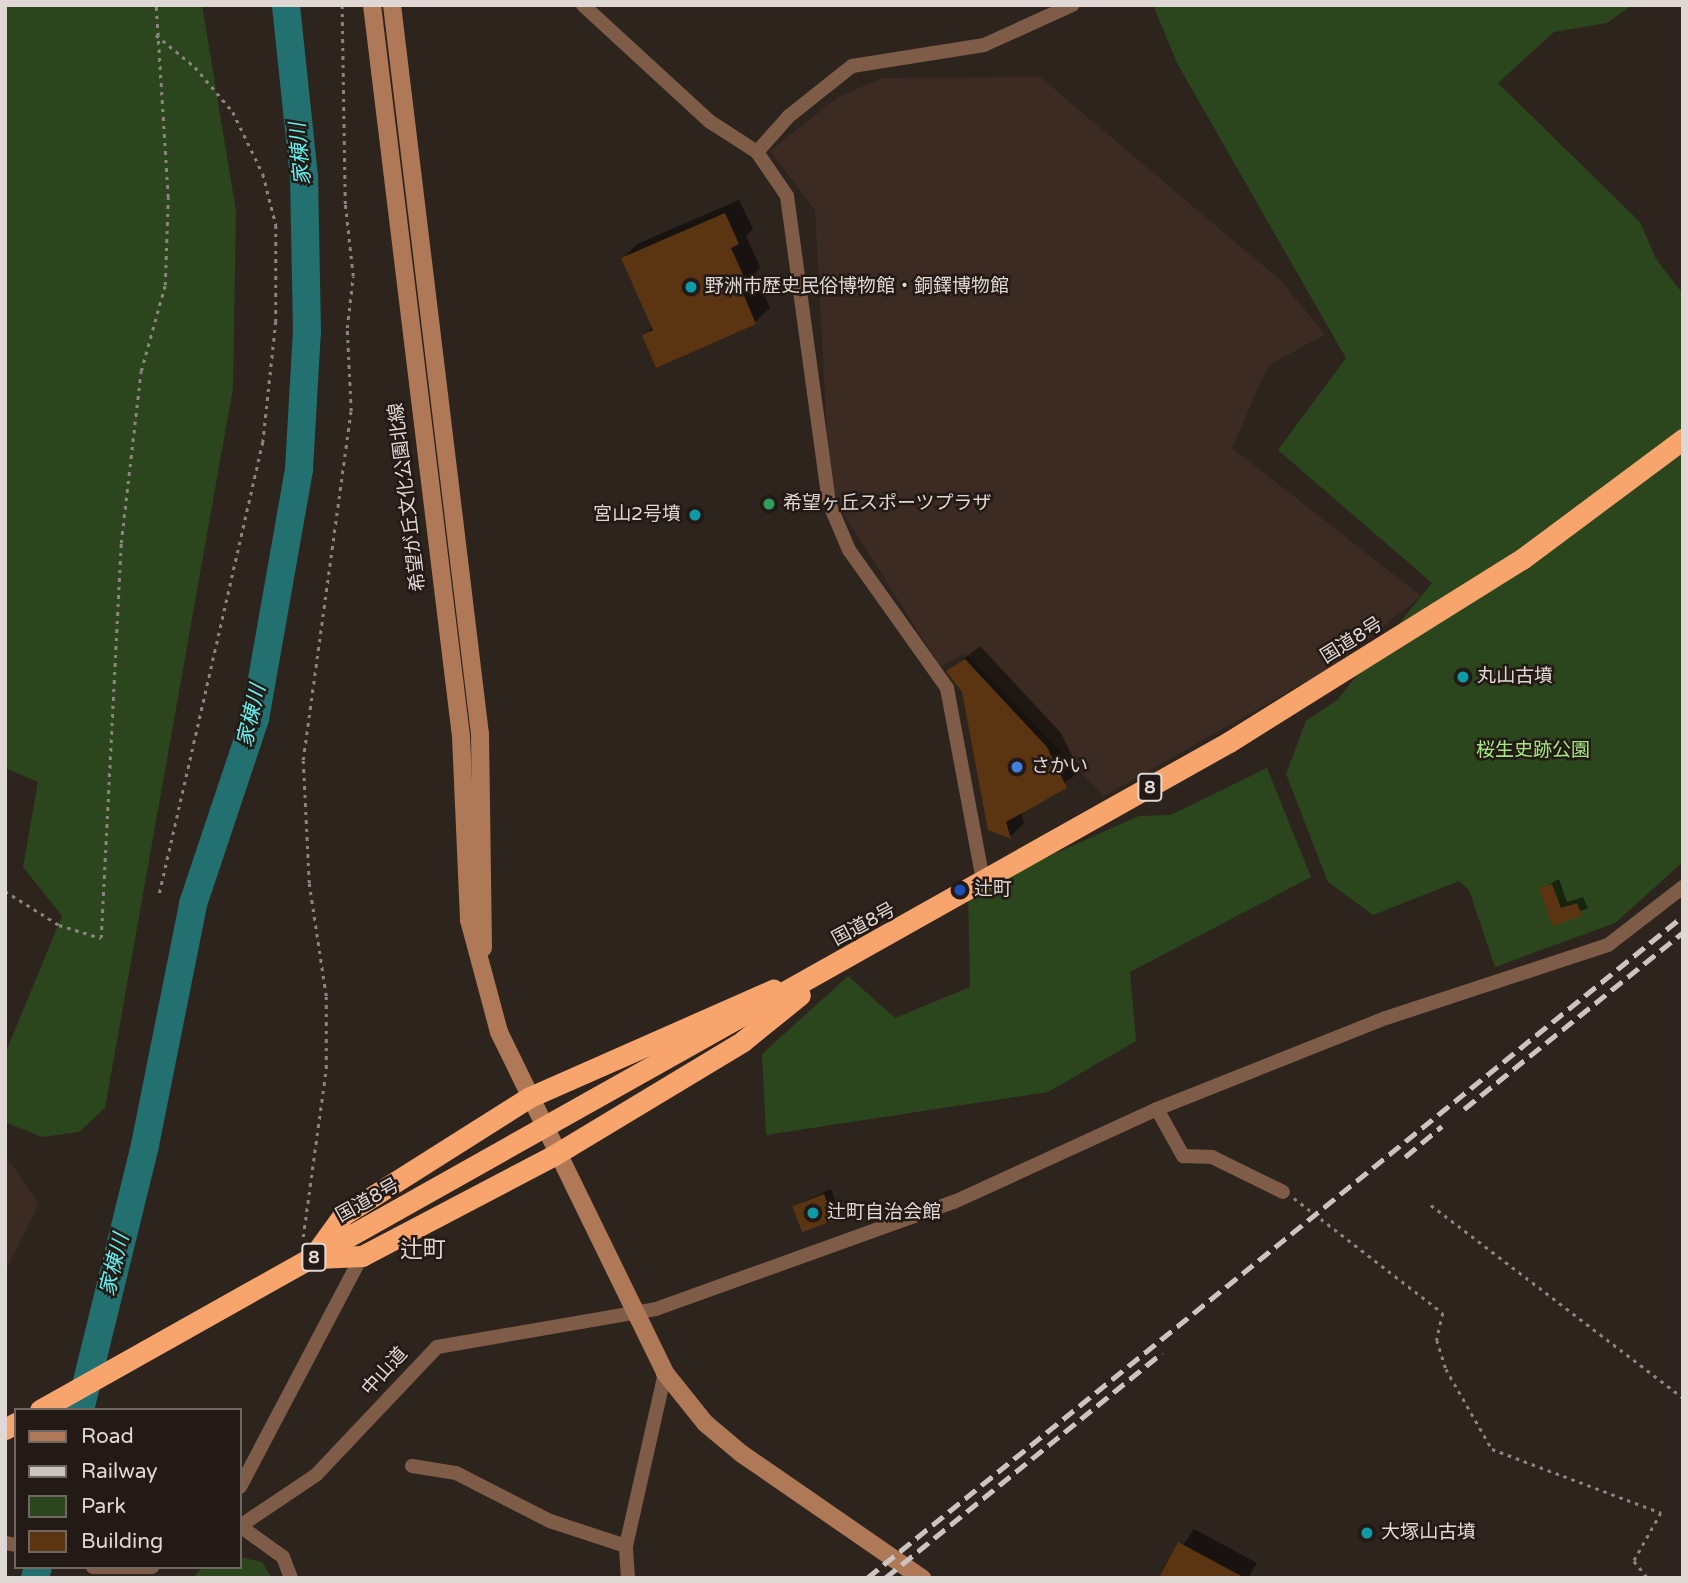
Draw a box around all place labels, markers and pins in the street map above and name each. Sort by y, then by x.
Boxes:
place label: 野洲市歴史民俗博物館・銅鐸博物館 [705,276,1009,298]
marker: 野洲市歴史民俗博物館・銅鐸博物館 [683,279,699,295]
place label: 希望ヶ丘スポーツプラザ [783,493,992,515]
marker: 希望ヶ丘スポーツプラザ [761,496,777,512]
place label: 宮山2号墳 [593,504,681,526]
marker: 宮山2号墳 [687,507,703,523]
place label: 丸山古墳 [1477,666,1553,688]
marker: 丸山古墳 [1455,669,1471,685]
place label: さかい [1031,756,1088,778]
marker: さかい [1009,759,1025,775]
place label: 辻町 [974,879,1012,901]
marker: 辻町 [952,882,968,898]
place label: 辻町自治会館 [827,1202,941,1224]
marker: 辻町自治会館 [805,1205,821,1221]
place label: 大塚山古墳 [1381,1522,1476,1544]
marker: 大塚山古墳 [1359,1525,1375,1541]

